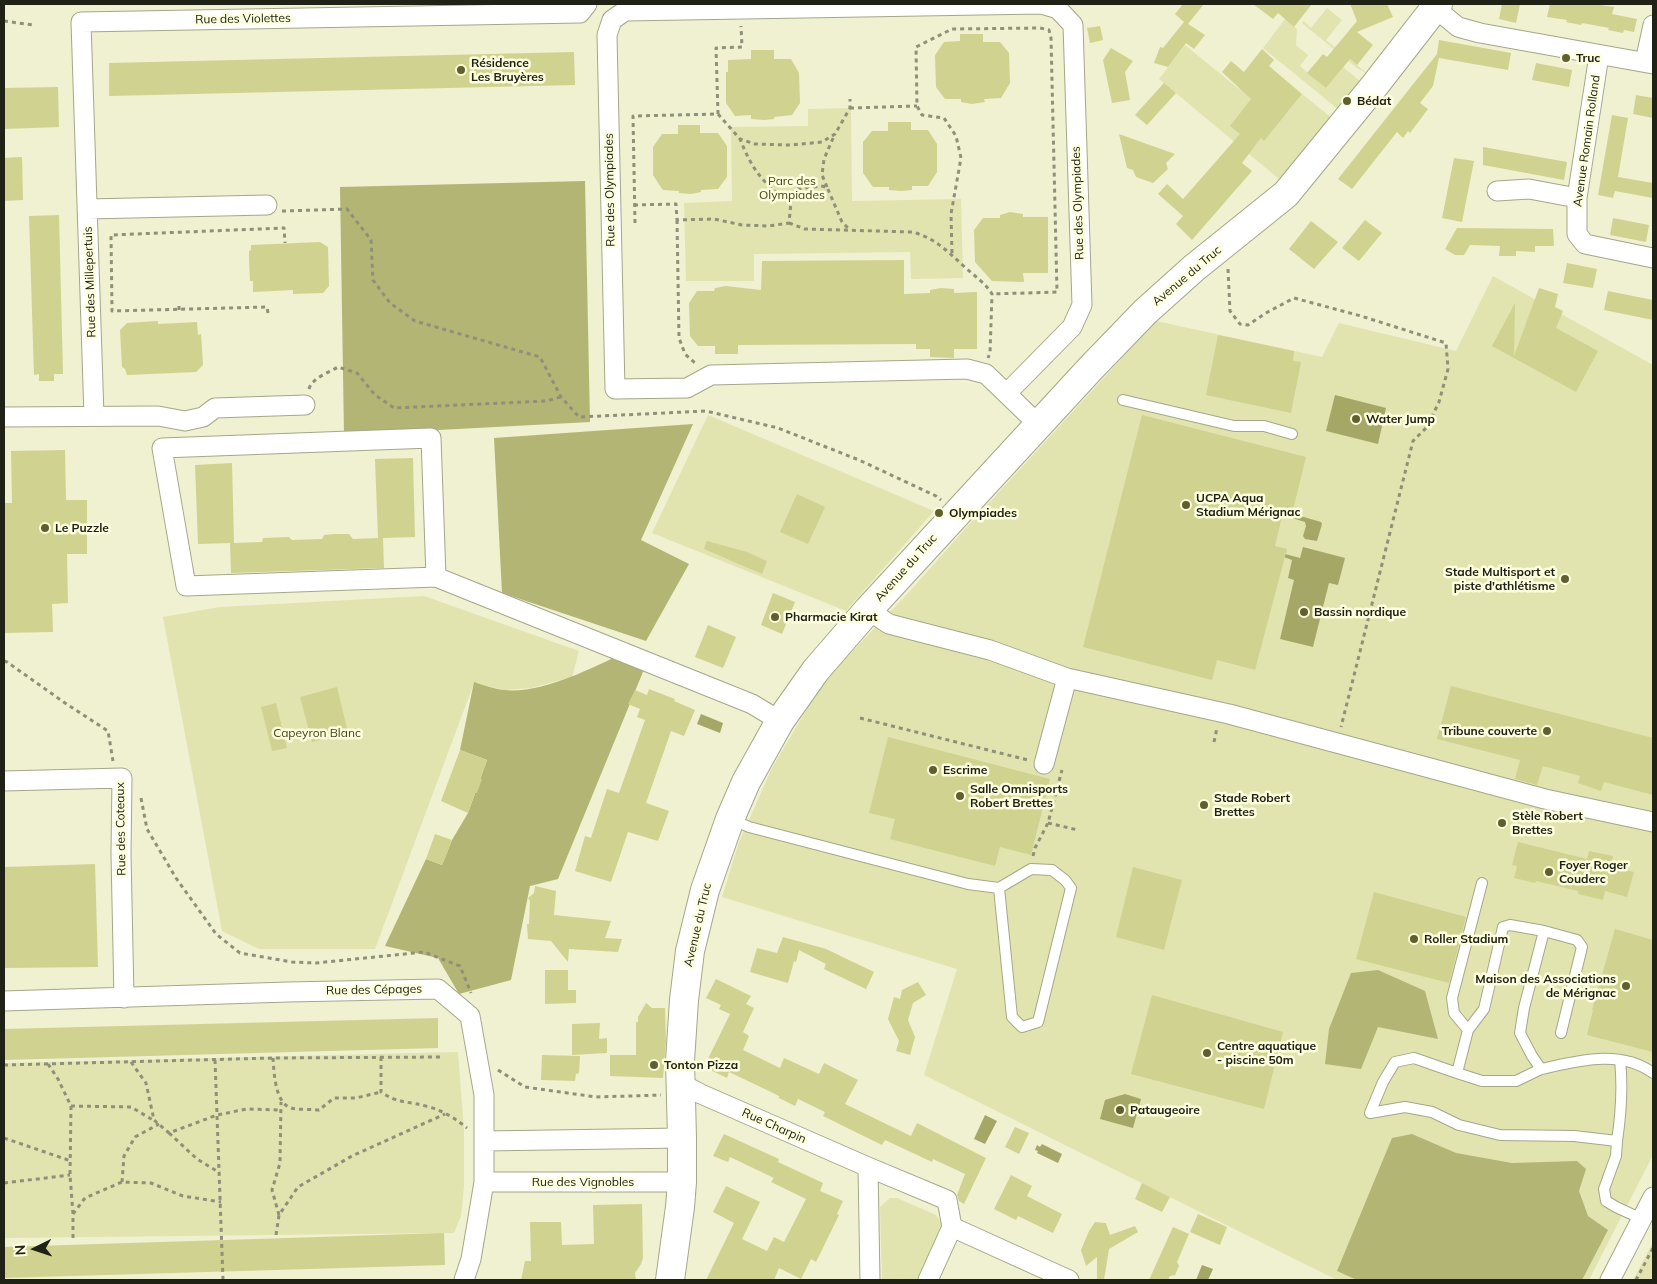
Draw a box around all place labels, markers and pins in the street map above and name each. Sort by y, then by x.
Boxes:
place label: Truc [1576,51,1600,65]
marker: Truc [1560,52,1572,64]
place label: Résidence Les Bruyères [471,56,544,84]
marker: Résidence Les Bruyères [455,64,467,76]
place label: Bédat [1357,94,1391,108]
marker: Bédat [1341,95,1353,107]
place label: Water Jump [1366,412,1435,426]
marker: Water Jump [1350,413,1362,425]
place label: UCPA Aqua Stadium Mérignac [1196,491,1301,519]
marker: UCPA Aqua Stadium Mérignac [1180,499,1192,511]
place label: Olympiades [949,506,1017,520]
marker: Olympiades [933,507,945,519]
place label: Le Puzzle [55,521,109,535]
marker: Le Puzzle [39,522,51,534]
place label: Stade Multisport et piste d'athlétisme [1445,565,1555,593]
marker: Stade Multisport et piste d'athlétisme [1559,573,1571,585]
place label: Bassin nordique [1314,605,1406,619]
marker: Bassin nordique [1298,606,1310,618]
place label: Pharmacie Kirat [785,610,877,624]
marker: Pharmacie Kirat [769,611,781,623]
place label: Tribune couverte [1442,724,1537,738]
marker: Tribune couverte [1541,725,1553,737]
place label: Escrime [943,763,987,777]
marker: Escrime [927,764,939,776]
place label: Salle Omnisports Robert Brettes [970,782,1068,810]
marker: Salle Omnisports Robert Brettes [954,790,966,802]
place label: Stade Robert Brettes [1214,791,1290,819]
marker: Stade Robert Brettes [1198,799,1210,811]
place label: Stèle Robert Brettes [1512,809,1583,837]
marker: Stèle Robert Brettes [1496,817,1508,829]
place label: Foyer Roger Couderc [1559,858,1628,886]
marker: Foyer Roger Couderc [1543,866,1555,878]
place label: Roller Stadium [1424,932,1508,946]
marker: Roller Stadium [1408,933,1420,945]
place label: Maison des Associations de Mérignac [1475,972,1616,1000]
marker: Maison des Associations de Mérignac [1620,980,1632,992]
place label: Centre aquatique - piscine 50m [1217,1039,1316,1067]
marker: Centre aquatique - piscine 50m [1201,1047,1213,1059]
place label: Tonton Pizza [664,1058,738,1072]
marker: Tonton Pizza [648,1059,660,1071]
place label: Pataugeoire [1130,1103,1200,1117]
marker: Pataugeoire [1114,1104,1126,1116]

